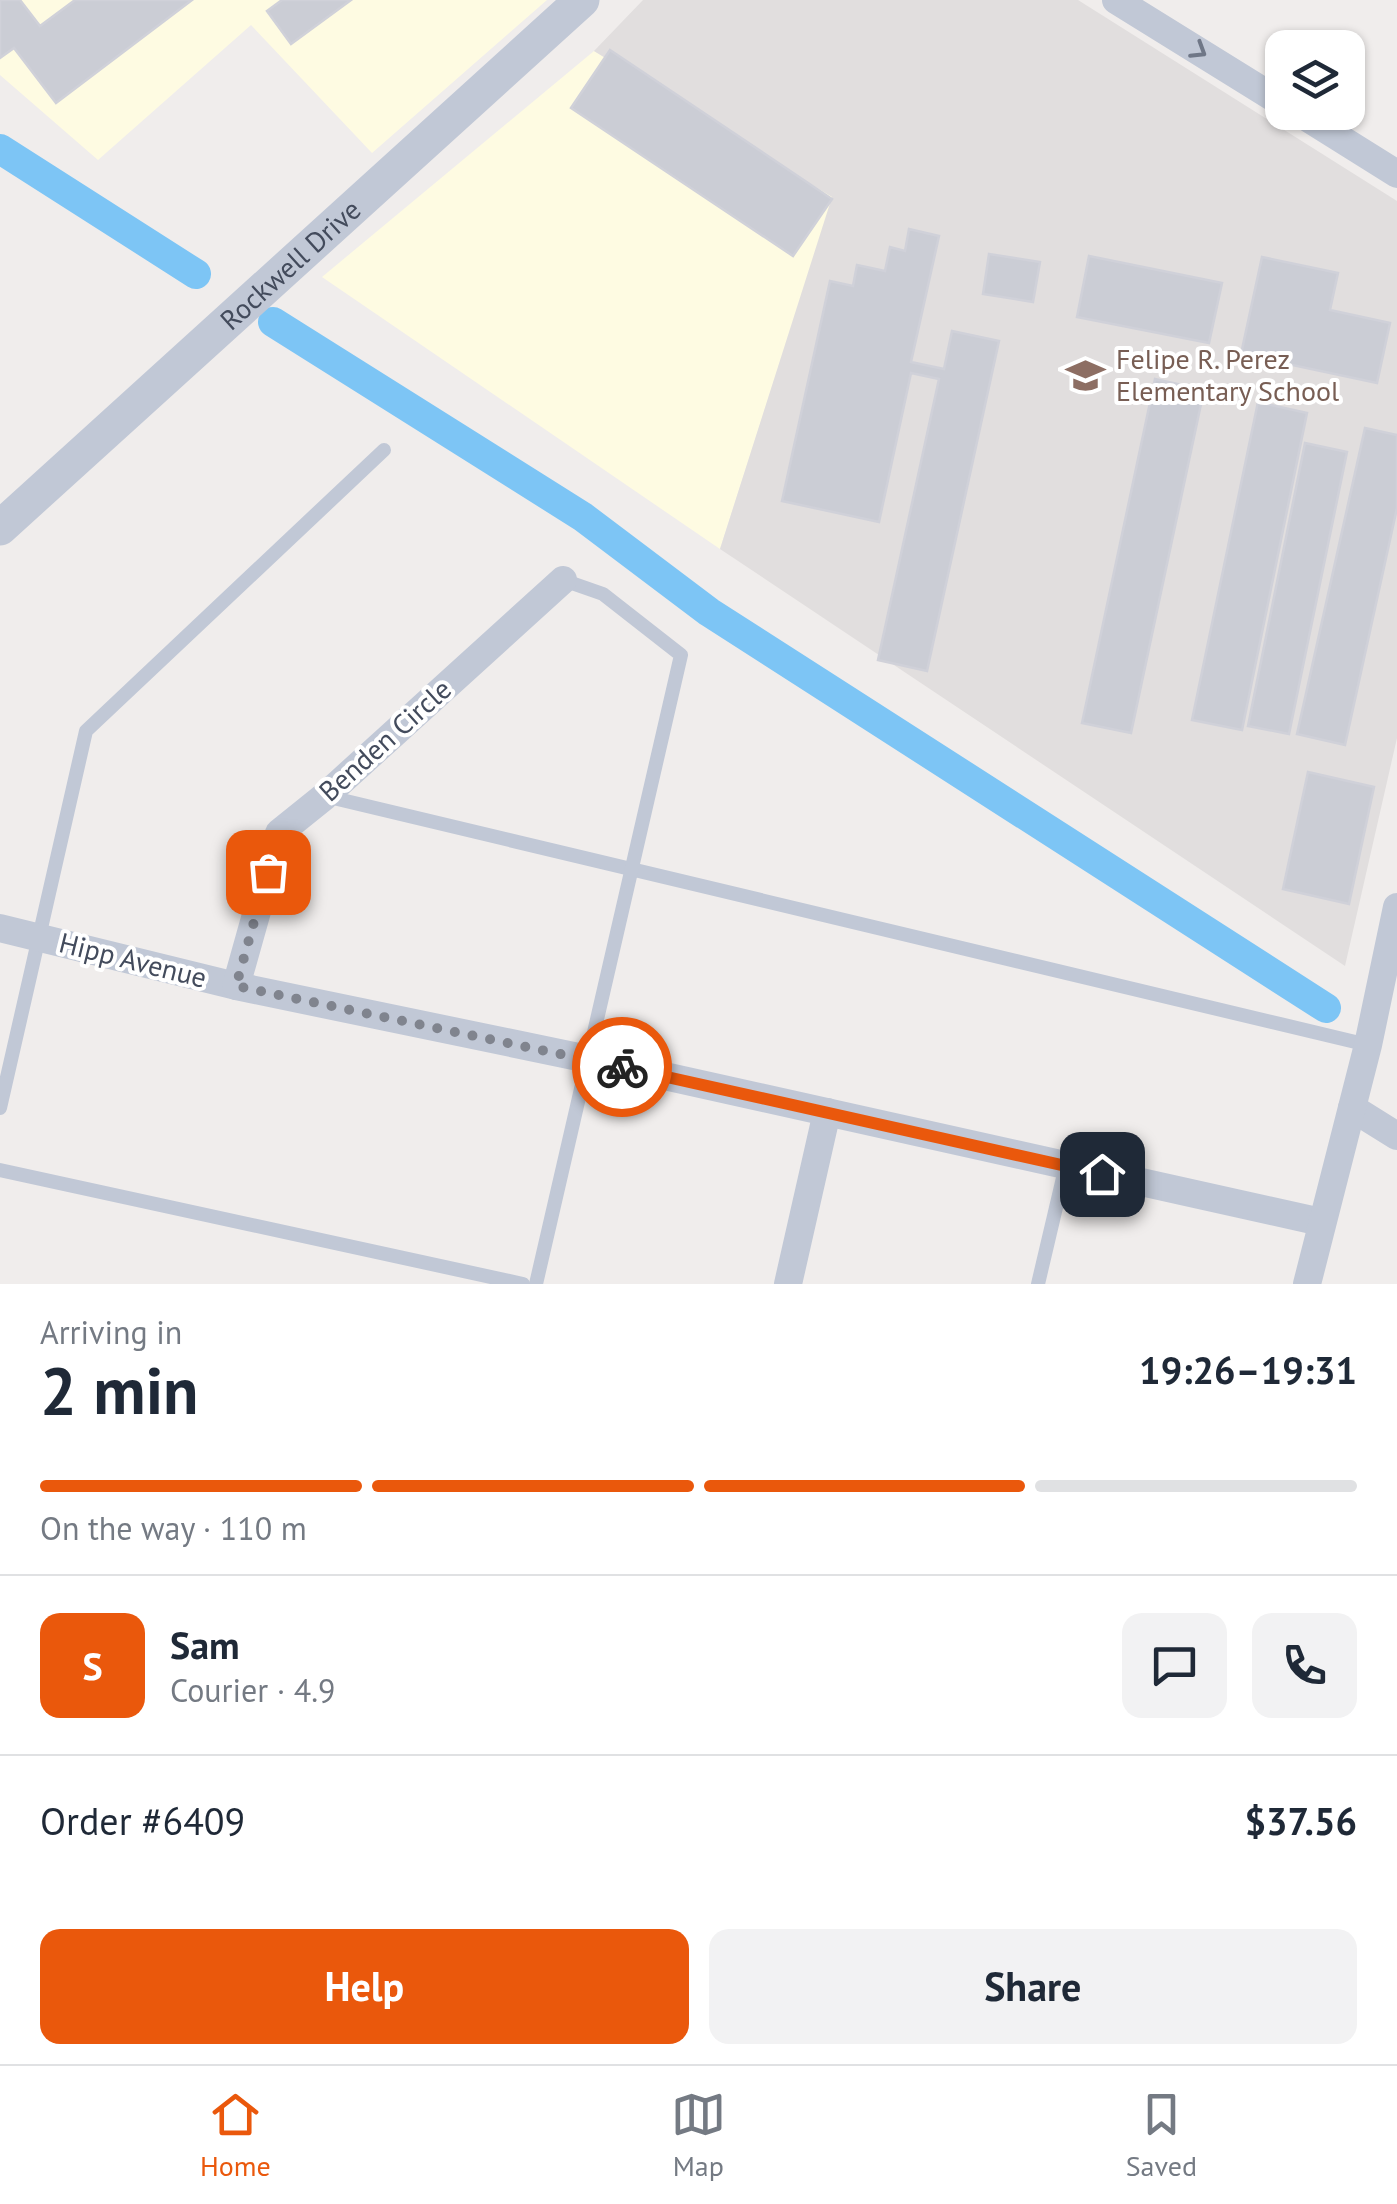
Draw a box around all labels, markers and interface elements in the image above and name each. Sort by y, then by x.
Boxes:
map controls [1265,30,1365,130]
button: layers [1265,30,1365,130]
one-way arrow [1188,39,1206,58]
street label: Rockwell Drive [212,191,368,338]
place label: Felipe R. Perez Elementary School [1116,340,1339,409]
school or university icon: Felipe R. Perez Elementary School [1065,354,1107,396]
street label: Benden Circle [311,670,459,809]
pin [226,830,311,915]
icon: bag [241,845,296,900]
street label: Hipp Avenue [56,923,211,996]
courier [572,1017,672,1117]
icon: bike [595,1040,650,1095]
pin [1060,1132,1145,1217]
icon: home [1075,1147,1130,1202]
text: Arriving in [40,1311,182,1353]
text: 19:26–19:31 [1139,1345,1357,1394]
text: 2 min [40,1348,199,1432]
text: On the way · 110 m [40,1507,307,1549]
button: chat [1122,1613,1227,1718]
button: phone [1252,1613,1357,1718]
text: Sam [170,1620,240,1669]
text: S [82,1641,103,1690]
text: Courier · 4.9 [170,1669,336,1711]
text: Order #6409 [40,1796,245,1845]
text: $37.56 [1244,1796,1357,1845]
button: Help [40,1929,689,2044]
button: Share [709,1929,1357,2044]
tab: Home [200,2087,271,2184]
tab: Map [671,2087,726,2184]
tab: Saved [1126,2087,1197,2184]

